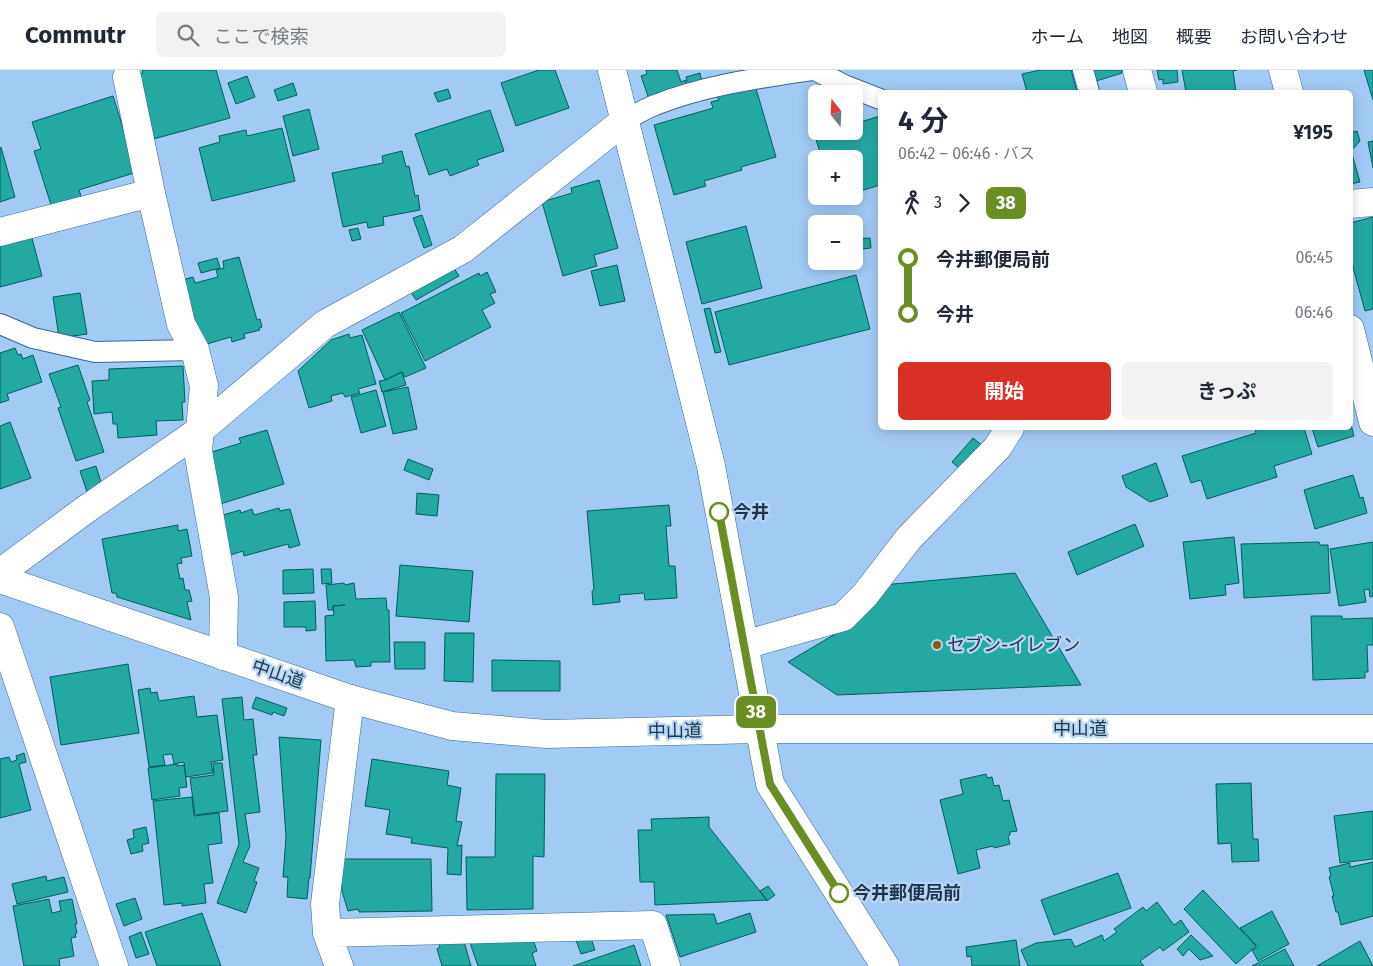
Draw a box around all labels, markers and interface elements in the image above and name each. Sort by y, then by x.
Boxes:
search box [156,12,506,57]
text: Commutr [25,21,126,49]
icon: search [174,21,202,49]
text: ここで検索 [214,25,309,48]
text: ホーム [1031,26,1084,48]
text: 地図 [1112,26,1148,48]
text: 概要 [1176,26,1212,48]
text: お問い合わせ [1240,26,1348,48]
north arrow [808,85,862,140]
map controls [808,85,863,270]
text: 4 分 [898,104,948,137]
text: ¥195 [1293,121,1333,144]
text: 06:42 – 06:46 · バス [898,144,1035,163]
button: + [808,150,863,205]
icon: walk [898,189,926,217]
icon: forward [950,189,978,217]
text: 38 [996,192,1016,214]
text: 3 [934,193,942,212]
button: − [808,215,863,270]
text: 今井郵便局前 [936,248,1050,271]
text: 06:45 [1295,248,1333,267]
text: 今井 [936,303,974,326]
text: 06:46 [1295,303,1333,322]
button: 開始 [898,362,1111,420]
button: きっぷ [1121,362,1333,420]
place label: 今井 [733,501,769,523]
marker: 今井 [709,502,729,522]
place label: セブン-イレブン [947,634,1080,656]
marker: セブン-イレブン [931,639,943,651]
street label: 中山道 [249,655,307,693]
line badge: 38 [734,696,778,728]
text: 38 [746,701,766,723]
street label: 中山道 [1053,718,1107,740]
street label: 中山道 [648,720,702,742]
place label: 今井郵便局前 [853,882,961,904]
marker: 今井郵便局前 [829,883,849,903]

